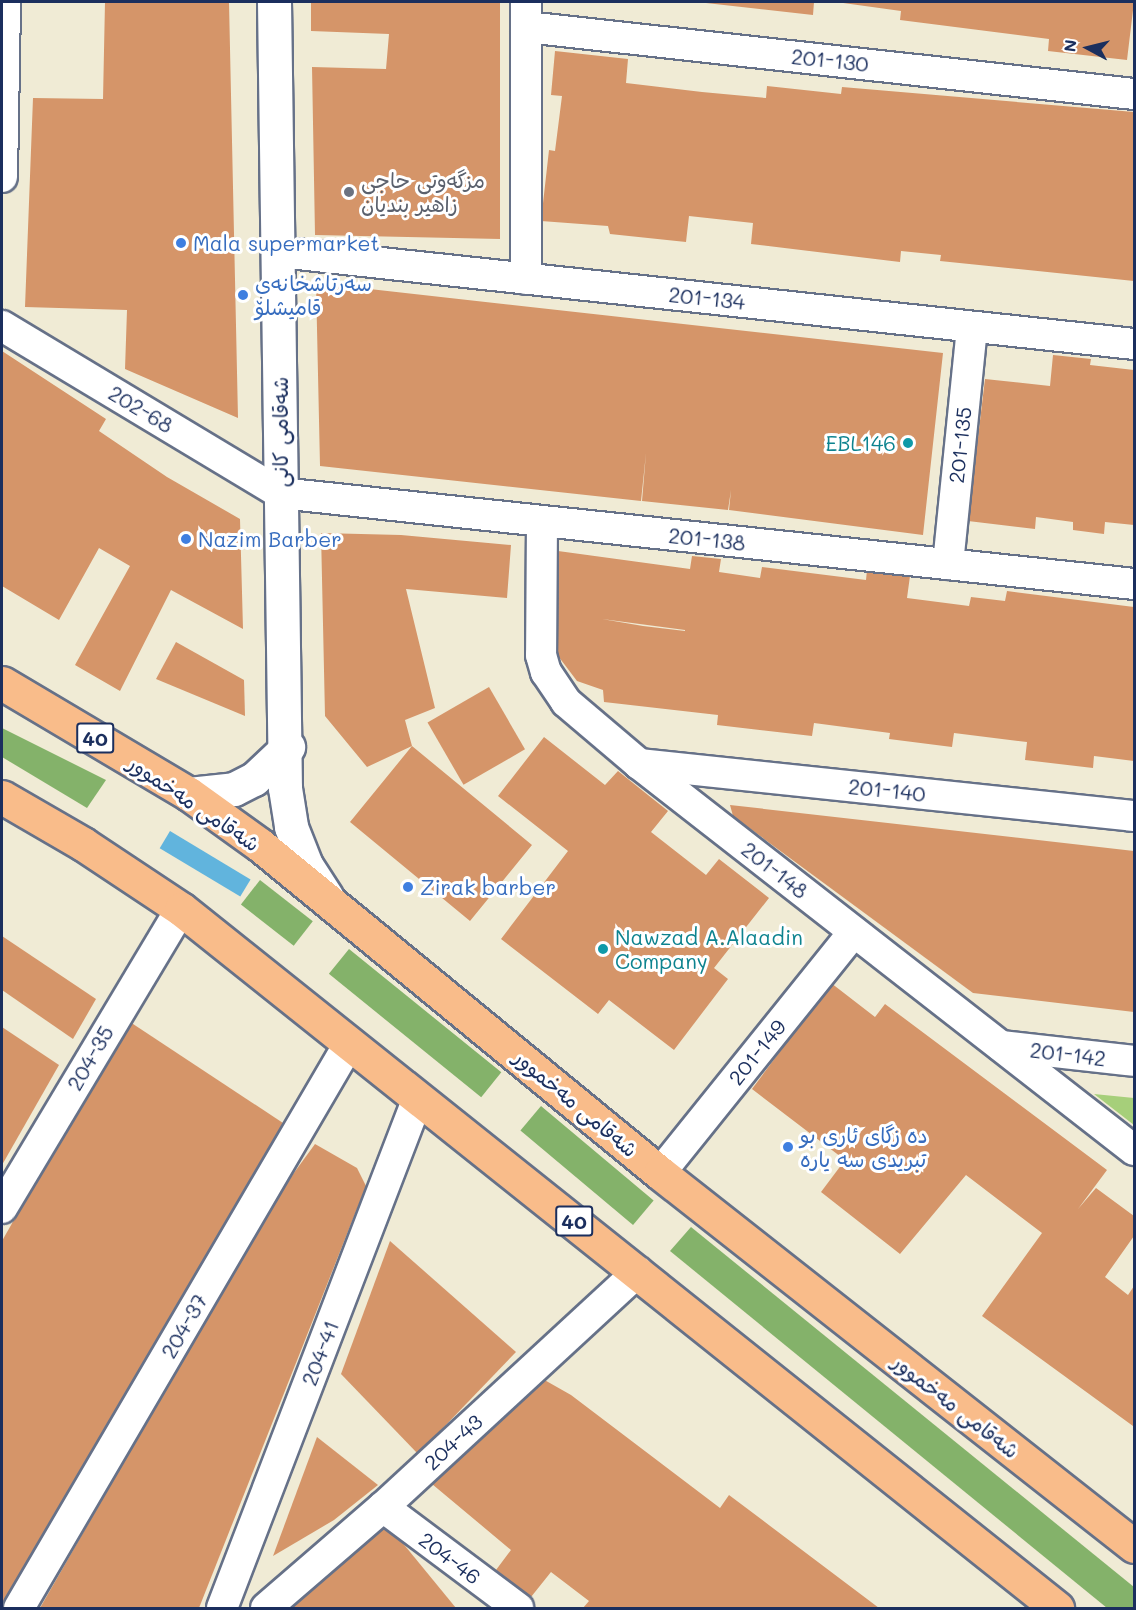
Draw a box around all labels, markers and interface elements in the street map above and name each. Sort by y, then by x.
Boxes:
north arrow [1058,18,1118,78]
text: N [1058,38,1081,53]
street label: 201-130 [790,43,870,77]
place label: مزگەوتی حاجی زاهیر بندیان [361,167,485,217]
marker: مزگەوتی حاجی زاهیر بندیان [342,185,356,199]
place label: Mala supermarket [193,230,380,256]
marker: Mala supermarket [174,236,188,250]
place label: سەرتاشخانەی قامیشلۆ [255,270,372,320]
street label: 201-134 [667,281,747,315]
marker: سەرتاشخانەی قامیشلۆ [236,288,250,302]
street label: شەقامی کانی [267,377,293,487]
street label: 202-68 [104,380,178,438]
street label: 201-135 [943,405,977,485]
place label: EBL146 [825,430,896,456]
marker: EBL146 [901,436,915,450]
street label: 201-138 [667,522,747,556]
place label: Nazim Barber [198,526,342,552]
marker: Nazim Barber [179,532,193,546]
road number: 40 [76,721,115,755]
street label: شەقامی مەخموور [123,750,265,856]
street label: 201-140 [847,773,927,807]
street label: 201-148 [737,836,813,904]
place label: Zirak barber [420,874,556,900]
marker: Zirak barber [401,880,415,894]
place label: Nawzad A.Alaadin Company [615,924,803,974]
marker: Nawzad A.Alaadin Company [596,942,610,956]
street label: 201-149 [723,1014,791,1090]
street label: 204-35 [61,1021,119,1095]
street label: 201-142 [1029,1037,1107,1071]
street label: شەقامی مەخموور [509,1044,643,1162]
place label: ده زگاى ئاری بو تبریدی سە یارە [800,1122,928,1172]
marker: ده زگاى ئاری بو تبریدی سە یارە [781,1140,795,1154]
road number: 40 [554,1204,594,1238]
street label: 204-37 [156,1289,212,1363]
street label: 204-41 [296,1317,344,1389]
street label: شەقامی مەخموور [888,1349,1024,1463]
street label: 204-43 [419,1409,487,1475]
street label: 204-46 [414,1527,486,1589]

